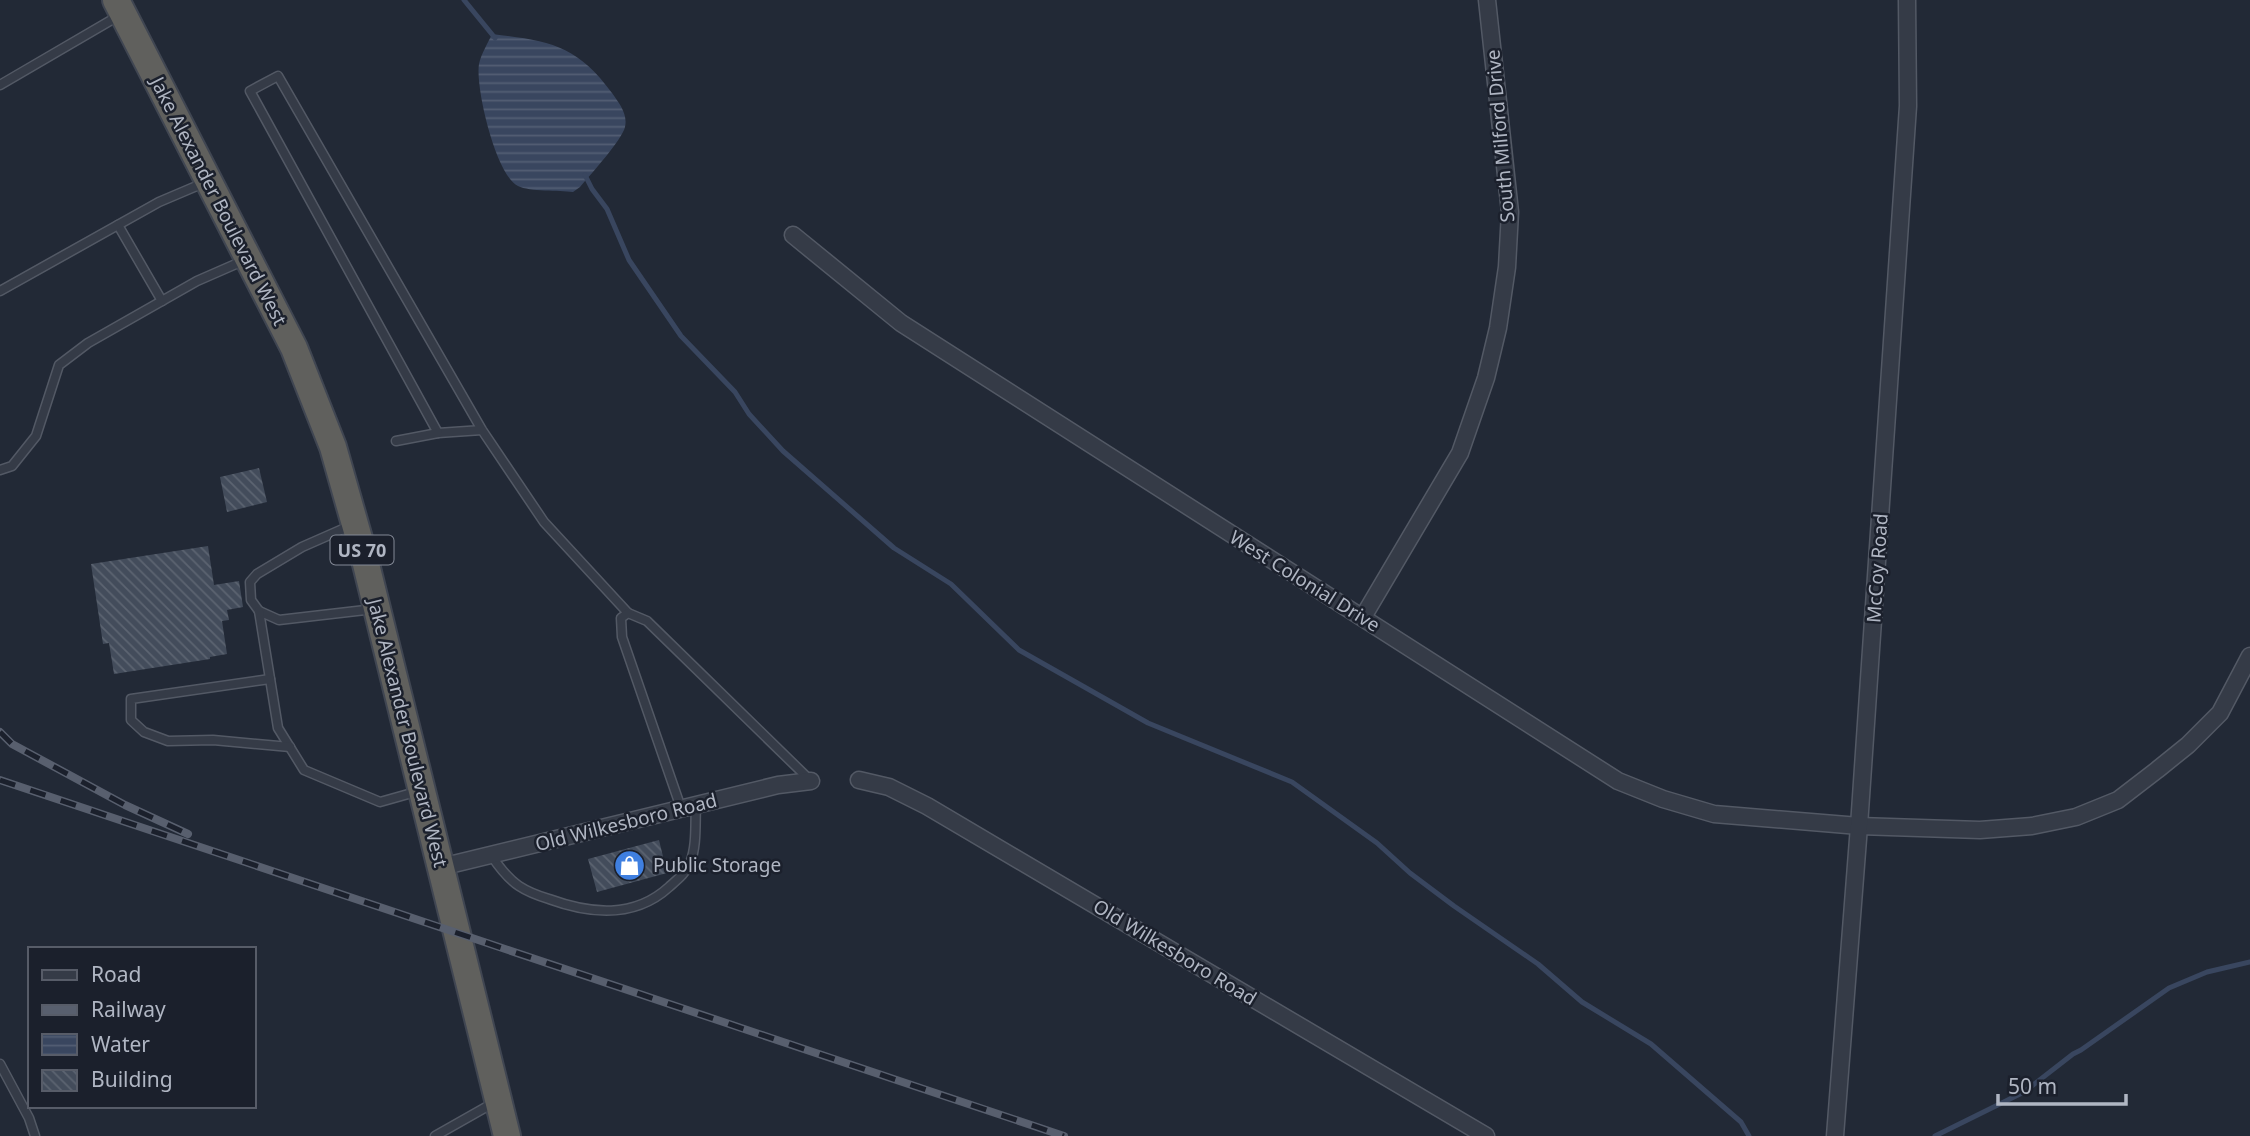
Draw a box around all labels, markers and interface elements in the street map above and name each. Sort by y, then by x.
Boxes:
street label: South Milford Drive [1479,49,1521,223]
street label: Jake Alexander Boulevard West [144,70,293,330]
street label: McCoy Road [1860,512,1894,624]
street label: West Colonial Drive [1225,524,1385,638]
road number: US 70 [330,536,394,564]
street label: Jake Alexander Boulevard West [362,594,454,870]
street label: Old Wilkesboro Road [532,787,720,857]
shop icon: Public Storage [613,848,647,882]
place label: Public Storage [653,852,781,878]
street label: Old Wilkesboro Road [1088,893,1262,1011]
legend [28,947,256,1108]
text: Road [91,960,141,988]
text: Railway [91,995,166,1023]
text: Water [91,1030,150,1058]
scale bar [1998,1062,2126,1106]
text: Building [91,1065,173,1093]
text: 50 m [2008,1072,2057,1100]

